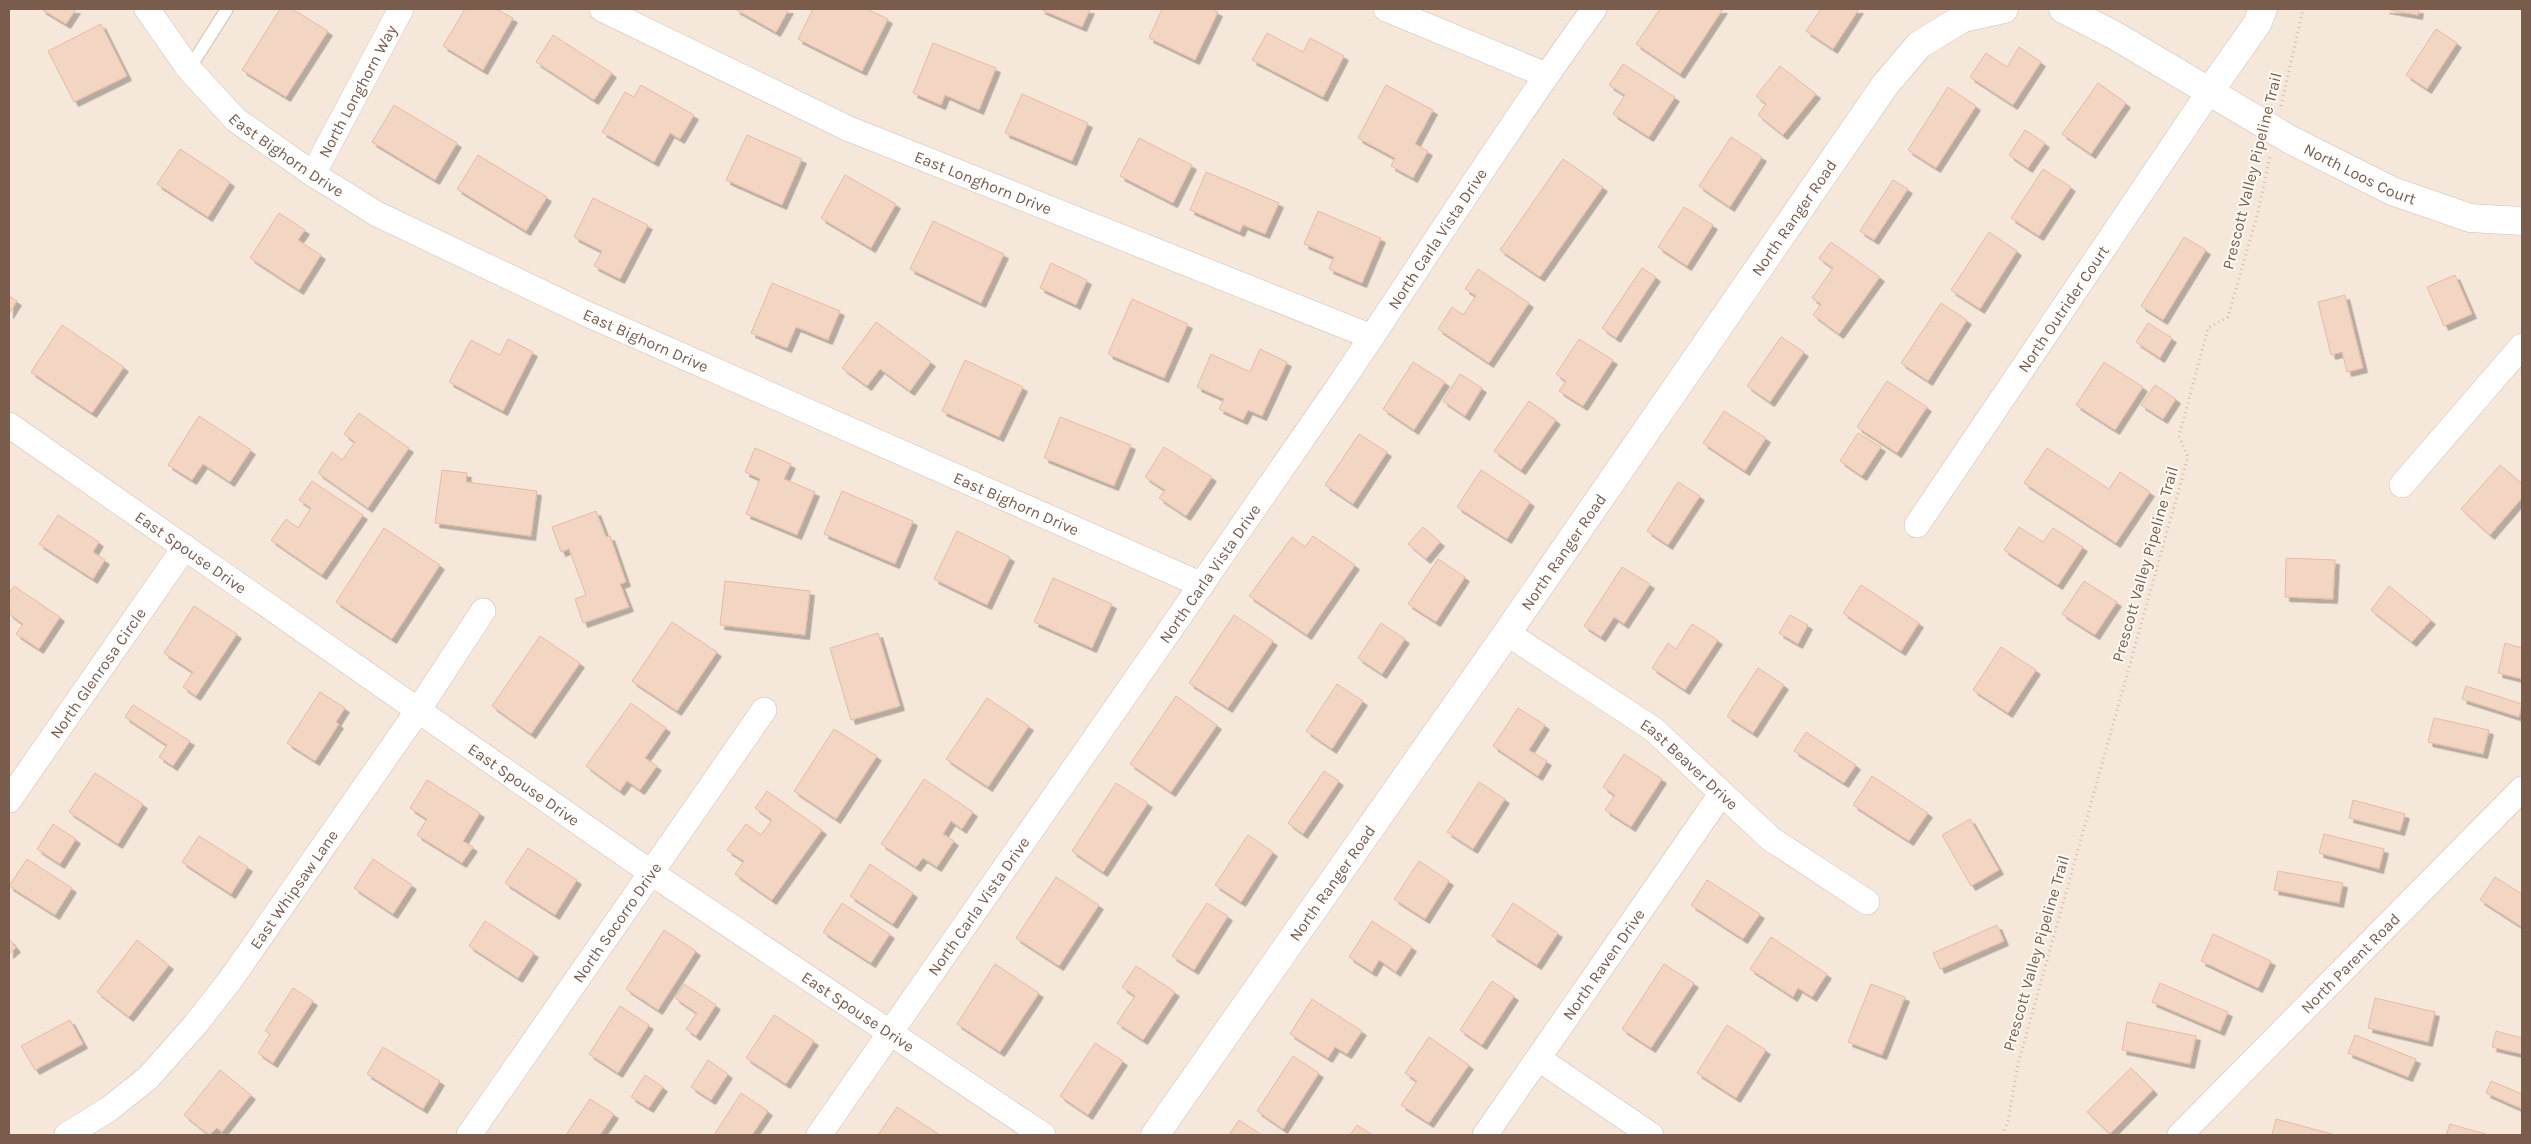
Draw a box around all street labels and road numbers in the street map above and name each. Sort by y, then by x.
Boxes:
street label: North Longhorn Way [314,21,401,161]
street label: Prescott Valley Pipeline Trail [2218,70,2286,272]
street label: East Bighorn Drive [225,109,348,201]
street label: North Loos Court [2301,139,2419,208]
street label: East Longhorn Drive [912,146,1055,218]
street label: North Ranger Road [1747,156,1840,279]
street label: North Carla Vista Drive [1384,164,1491,312]
street label: North Outrider Court [2013,242,2112,376]
street label: East Bighorn Drive [580,304,711,376]
street label: Prescott Valley Pipeline Trail [2108,464,2182,664]
street label: East Bighorn Drive [951,467,1082,539]
street label: North Ranger Road [1516,490,1610,613]
street label: North Carla Vista Drive [1155,500,1264,647]
street label: East Spouse Drive [132,507,250,597]
street label: North Glenrosa Circle [46,604,149,742]
street label: East Beaver Drive [1637,714,1742,813]
street label: East Spouse Drive [465,739,583,830]
street label: North Ranger Road [1285,821,1379,944]
street label: East Whipsaw Lane [246,826,342,952]
street label: North Carla Vista Drive [923,833,1033,979]
street label: Prescott Valley Pipeline Trail [1999,853,2073,1053]
street label: North Socorro Drive [568,858,665,986]
street label: North Raven Drive [1558,905,1648,1023]
street label: North Parent Road [2297,909,2404,1017]
street label: East Spouse Drive [798,967,918,1056]

